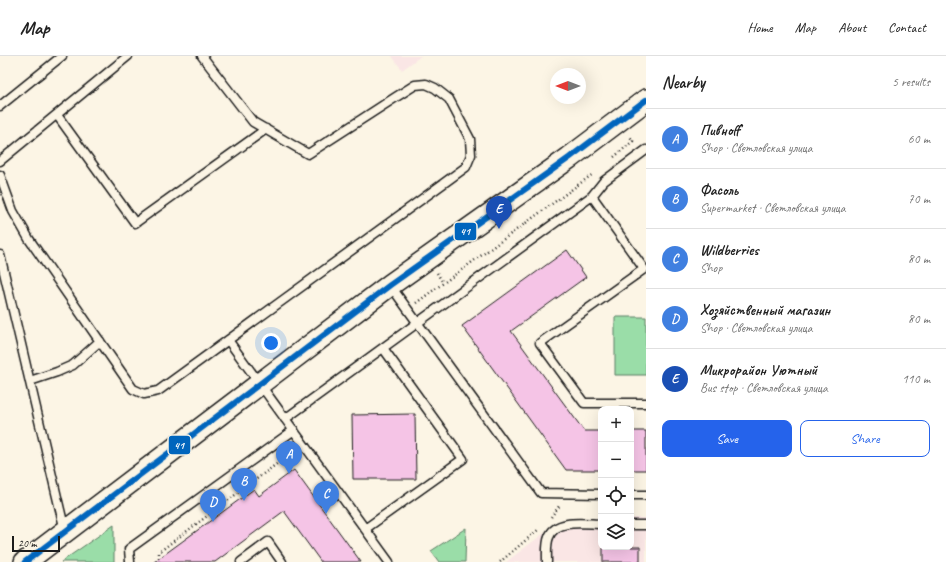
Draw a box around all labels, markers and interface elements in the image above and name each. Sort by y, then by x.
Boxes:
text: Map [20,16,50,40]
text: Home [747,19,773,36]
text: Map [795,19,816,36]
text: About [838,19,866,36]
text: Contact [888,19,926,36]
north arrow [550,68,586,104]
text: Nearby [662,72,705,93]
text: 5 results [892,74,930,90]
text: Пивноff [700,121,740,140]
text: A [672,131,678,147]
text: 60 m [908,131,930,147]
text: Shop · Светловская улица [700,140,812,156]
text: Фасоль [700,181,738,200]
text: B [672,191,678,207]
text: 70 m [908,191,930,207]
pin: E [486,196,512,229]
text: Supermarket · Светловская улица [700,200,845,216]
line badge: 41 [454,222,477,241]
text: 41 [460,224,471,238]
text: Wildberries [700,241,759,260]
text: C [672,251,678,267]
text: 80 m [908,251,930,267]
text: Shop [700,260,722,276]
text: Хозяйственный магазин [700,301,830,320]
text: D [671,311,679,327]
text: 80 m [908,311,930,327]
text: Shop · Светловская улица [700,320,812,336]
your location [261,333,281,353]
text: Микрорайон Уютный [700,361,817,380]
text: E [672,371,678,387]
text: 110 m [902,371,930,387]
text: Bus stop · Светловская улица [700,380,828,396]
map controls [598,406,634,550]
button: + [598,406,634,442]
button: Save [662,420,792,457]
button: Share [800,420,930,457]
line badge: 41 [168,435,191,455]
text: 41 [174,438,185,452]
pin: A [276,441,302,474]
button: − [598,442,634,478]
pin: B [231,468,257,501]
button: locate [598,478,634,514]
pin: C [313,481,339,514]
pin: D [200,489,226,522]
button: layers [598,514,634,550]
scale bar [12,534,60,553]
text: 20 m [18,536,37,550]

